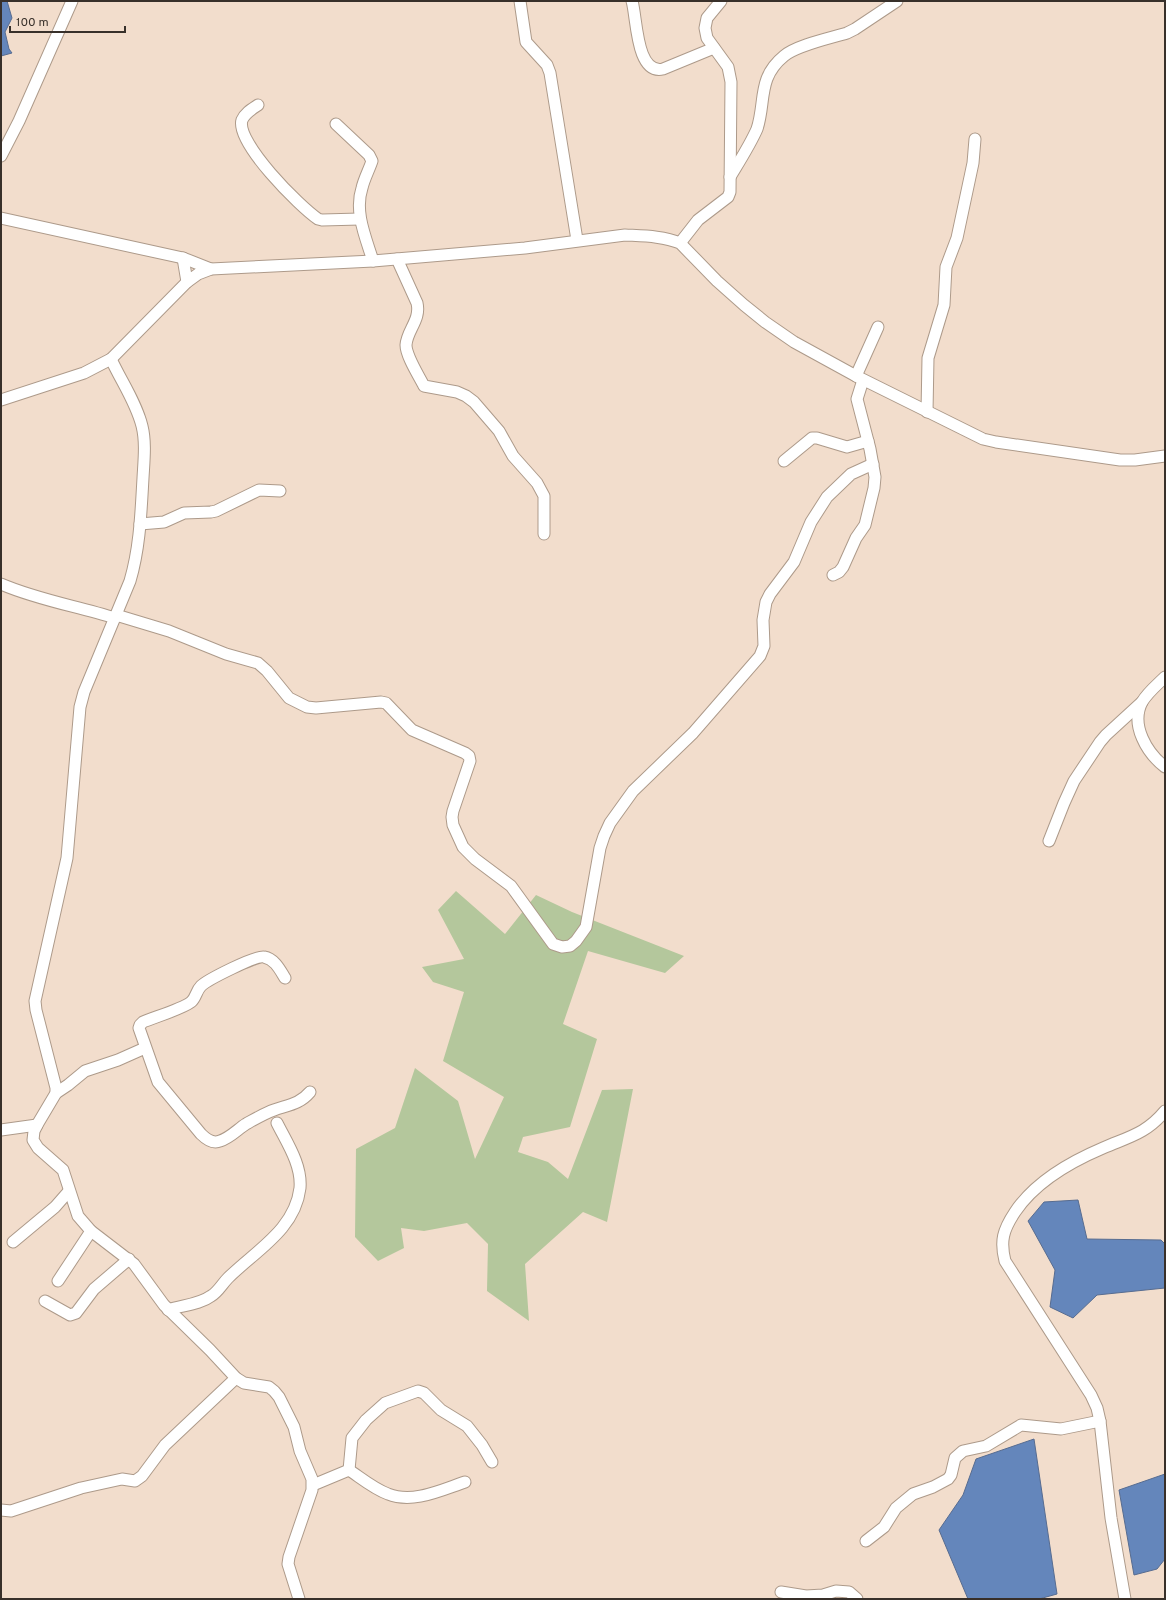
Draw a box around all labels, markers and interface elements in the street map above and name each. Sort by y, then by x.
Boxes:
scale bar [10,8,125,34]
text: 100 m [16,15,49,31]

